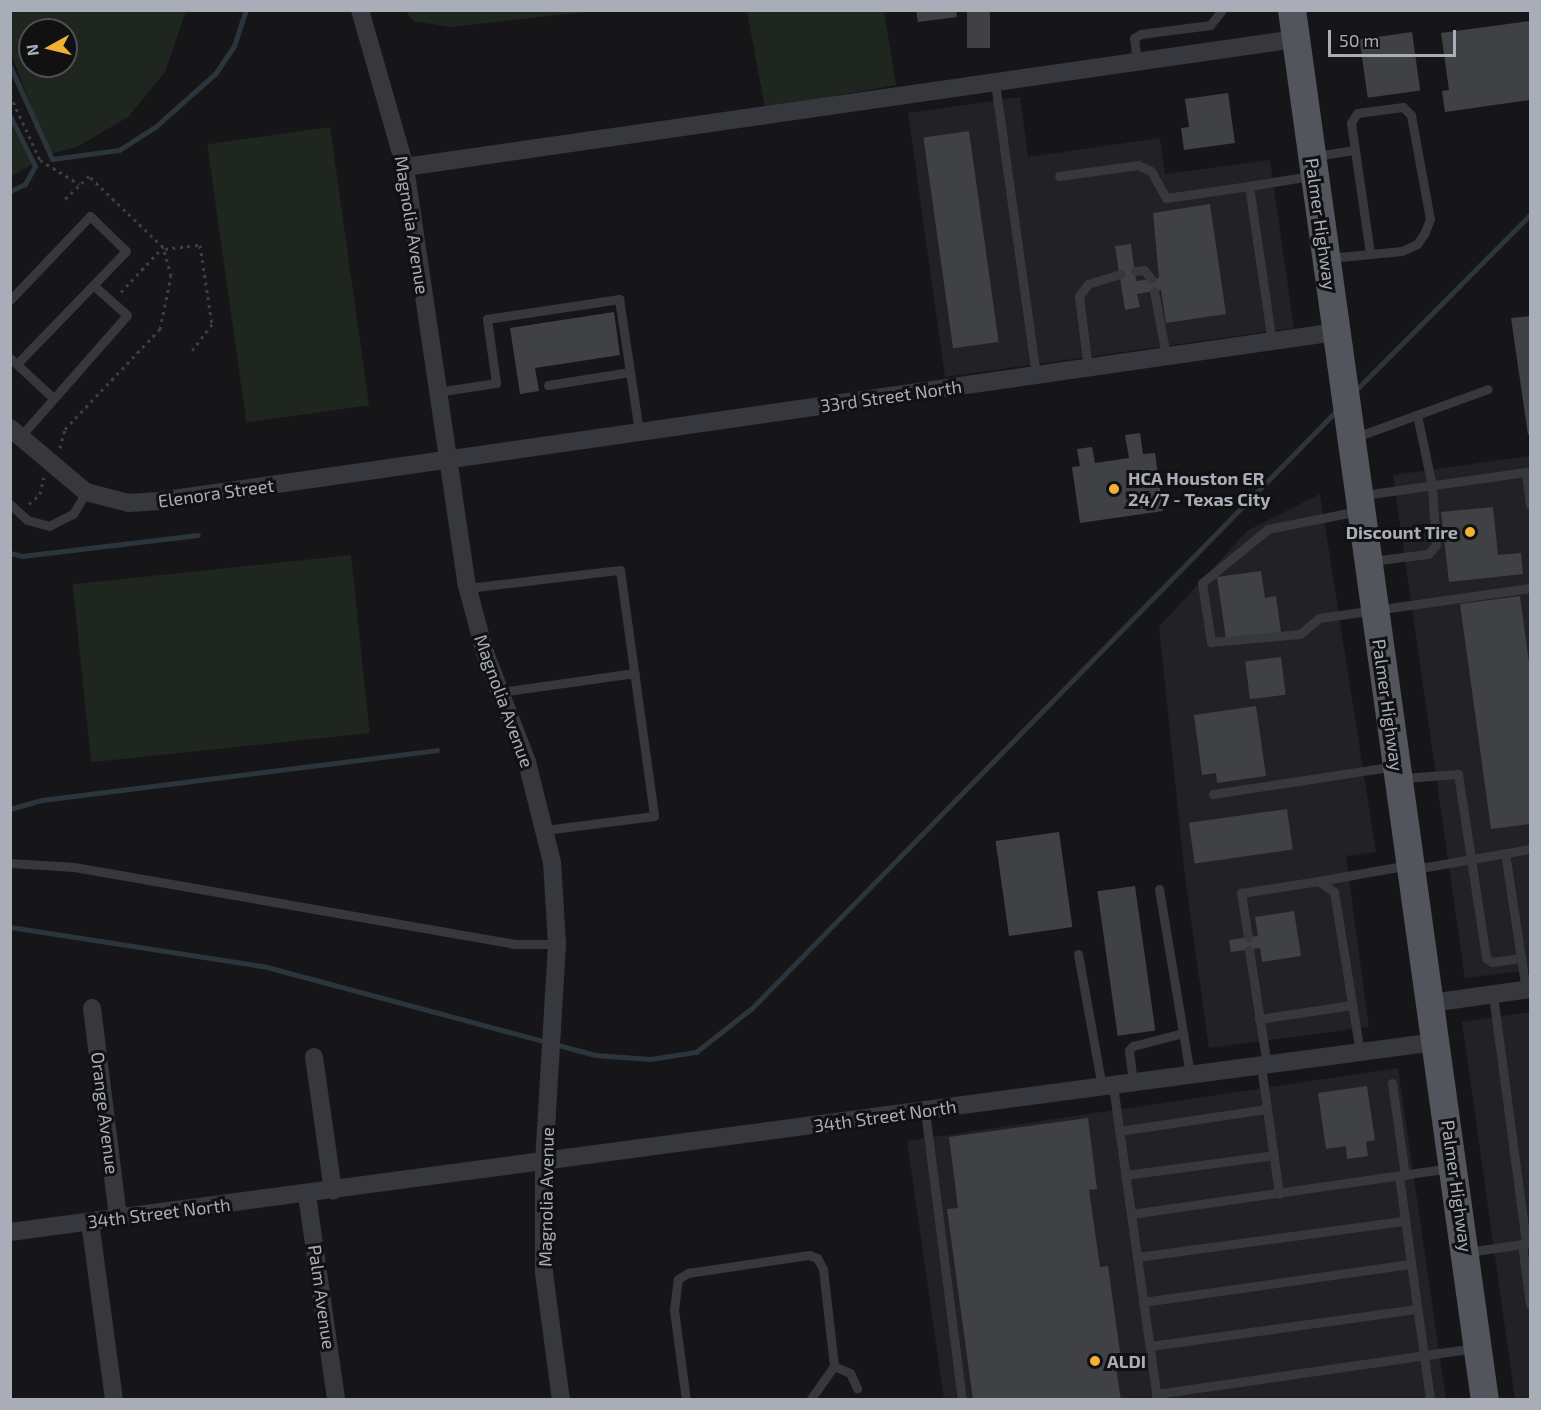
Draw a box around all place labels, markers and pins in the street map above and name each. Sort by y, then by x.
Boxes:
place label: HCA Houston ER 24/7 - Texas City [1128,468,1271,510]
marker: HCA Houston ER 24/7 - Texas City [1105,480,1123,498]
place label: Discount Tire [1345,521,1458,543]
marker: Discount Tire [1463,525,1477,539]
place label: ALDI [1107,1350,1146,1372]
marker: ALDI [1088,1354,1102,1368]

